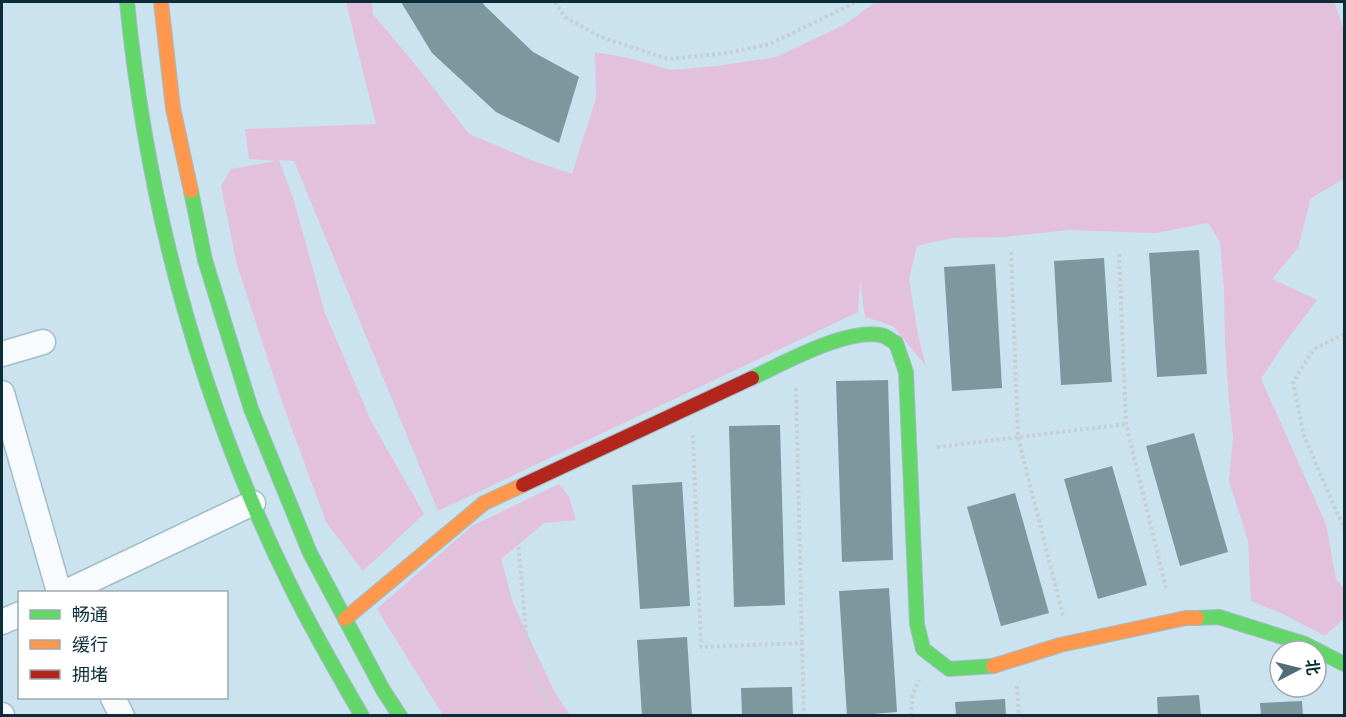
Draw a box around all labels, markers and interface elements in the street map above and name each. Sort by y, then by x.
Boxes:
legend [18,591,228,699]
text: 畅通 [72,603,108,626]
text: 缓行 [72,633,108,656]
north arrow [1268,639,1328,699]
text: 北 [1301,658,1324,676]
text: 拥堵 [72,663,108,686]

